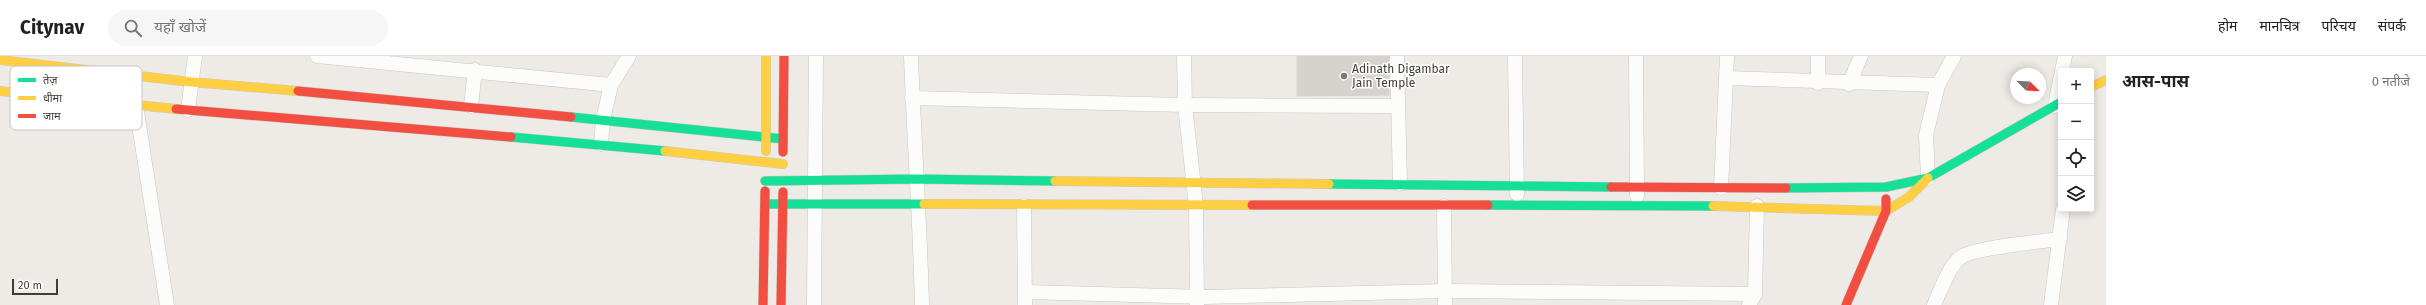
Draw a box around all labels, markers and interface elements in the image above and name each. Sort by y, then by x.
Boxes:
search box [108,10,388,46]
text: Citynav [20,16,84,39]
icon: search [122,17,144,39]
text: यहाँ खोजें [154,18,206,36]
text: होम [2218,18,2237,35]
text: मानचित्र [2259,18,2300,35]
text: परिचय [2322,18,2356,35]
text: संपर्क [2378,18,2406,35]
place label: Adinath Digambar Jain Temple [1352,62,1450,90]
legend [10,66,142,130]
north arrow [2010,68,2046,104]
map controls [2058,68,2094,212]
button: + [2058,68,2094,104]
marker: Adinath Digambar Jain Temple [1339,71,1349,81]
text: आस-पास [2122,71,2189,92]
text: तेज़ [43,74,58,87]
text: 0 नतीजे [2372,74,2410,89]
text: धीमा [43,92,62,105]
button: − [2058,104,2094,140]
text: जाम [43,110,61,123]
button: locate [2058,140,2094,176]
button: layers [2058,176,2094,212]
scale bar [12,277,58,296]
text: 20 m [18,279,42,292]

